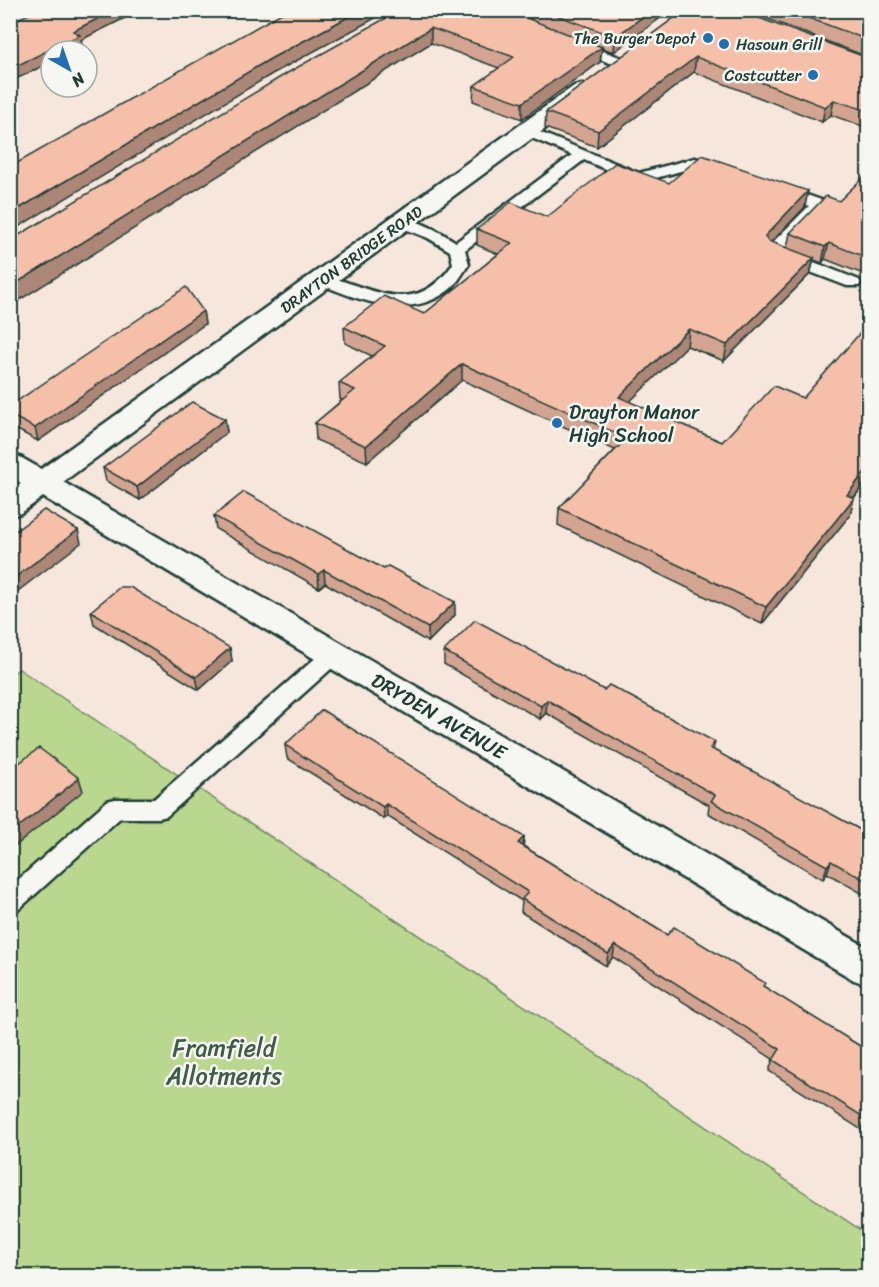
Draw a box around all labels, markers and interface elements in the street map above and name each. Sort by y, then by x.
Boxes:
place label: The Burger Depot [574,24,697,53]
place label: Hasoun Grill [736,30,823,59]
marker: The Burger Depot [701,31,715,45]
marker: Hasoun Grill [717,37,731,51]
north arrow [39,39,99,99]
place label: Costcutter [724,61,802,90]
text: N [64,65,93,95]
marker: Costcutter [806,68,820,82]
street label: DRAYTON BRIDGE ROAD [274,197,429,321]
place label: Drayton Manor High School [569,395,700,453]
marker: Drayton Manor High School [550,416,564,430]
street label: DRYDEN AVENUE [364,663,515,770]
park label: Framfield Allotments [165,1027,283,1097]

